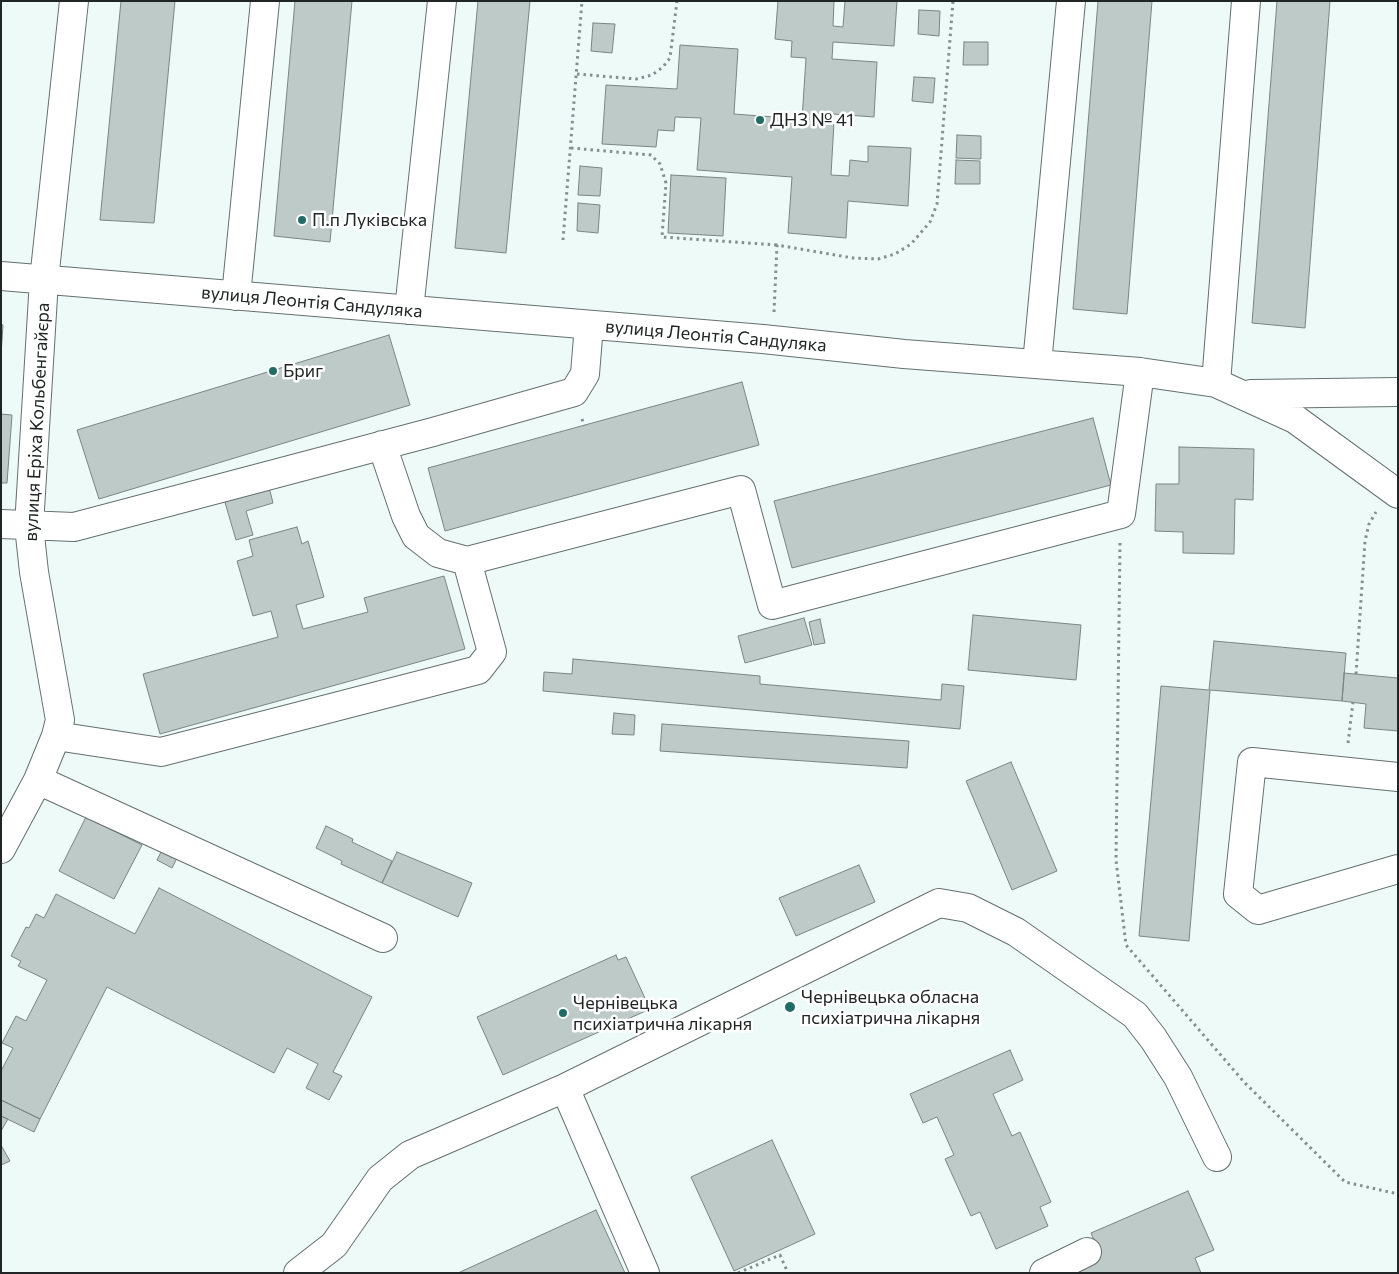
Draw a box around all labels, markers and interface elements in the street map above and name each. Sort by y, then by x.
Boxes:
place label: ДНЗ № 41 [770,109,854,131]
marker: ДНЗ № 41 [754,114,766,126]
place label: П.п Луківська [312,209,427,231]
marker: П.п Луківська [296,214,308,226]
street label: вулиця Леонтія Сандуляка [200,282,424,322]
street label: вулиця Еріха Кольбенгайєра [20,302,54,542]
street label: вулиця Леонтія Сандуляка [604,316,828,356]
place label: Бриг [283,360,323,382]
marker: Бриг [267,365,279,377]
place label: Чернівецька обласна психіатрична лікарня [801,986,980,1028]
place label: Чернівецька психіатрична лікарня [573,992,752,1034]
marker: Чернівецька обласна психіатрична лікарня [783,1000,797,1014]
marker: Чернівецька психіатрична лікарня [557,1007,569,1019]

